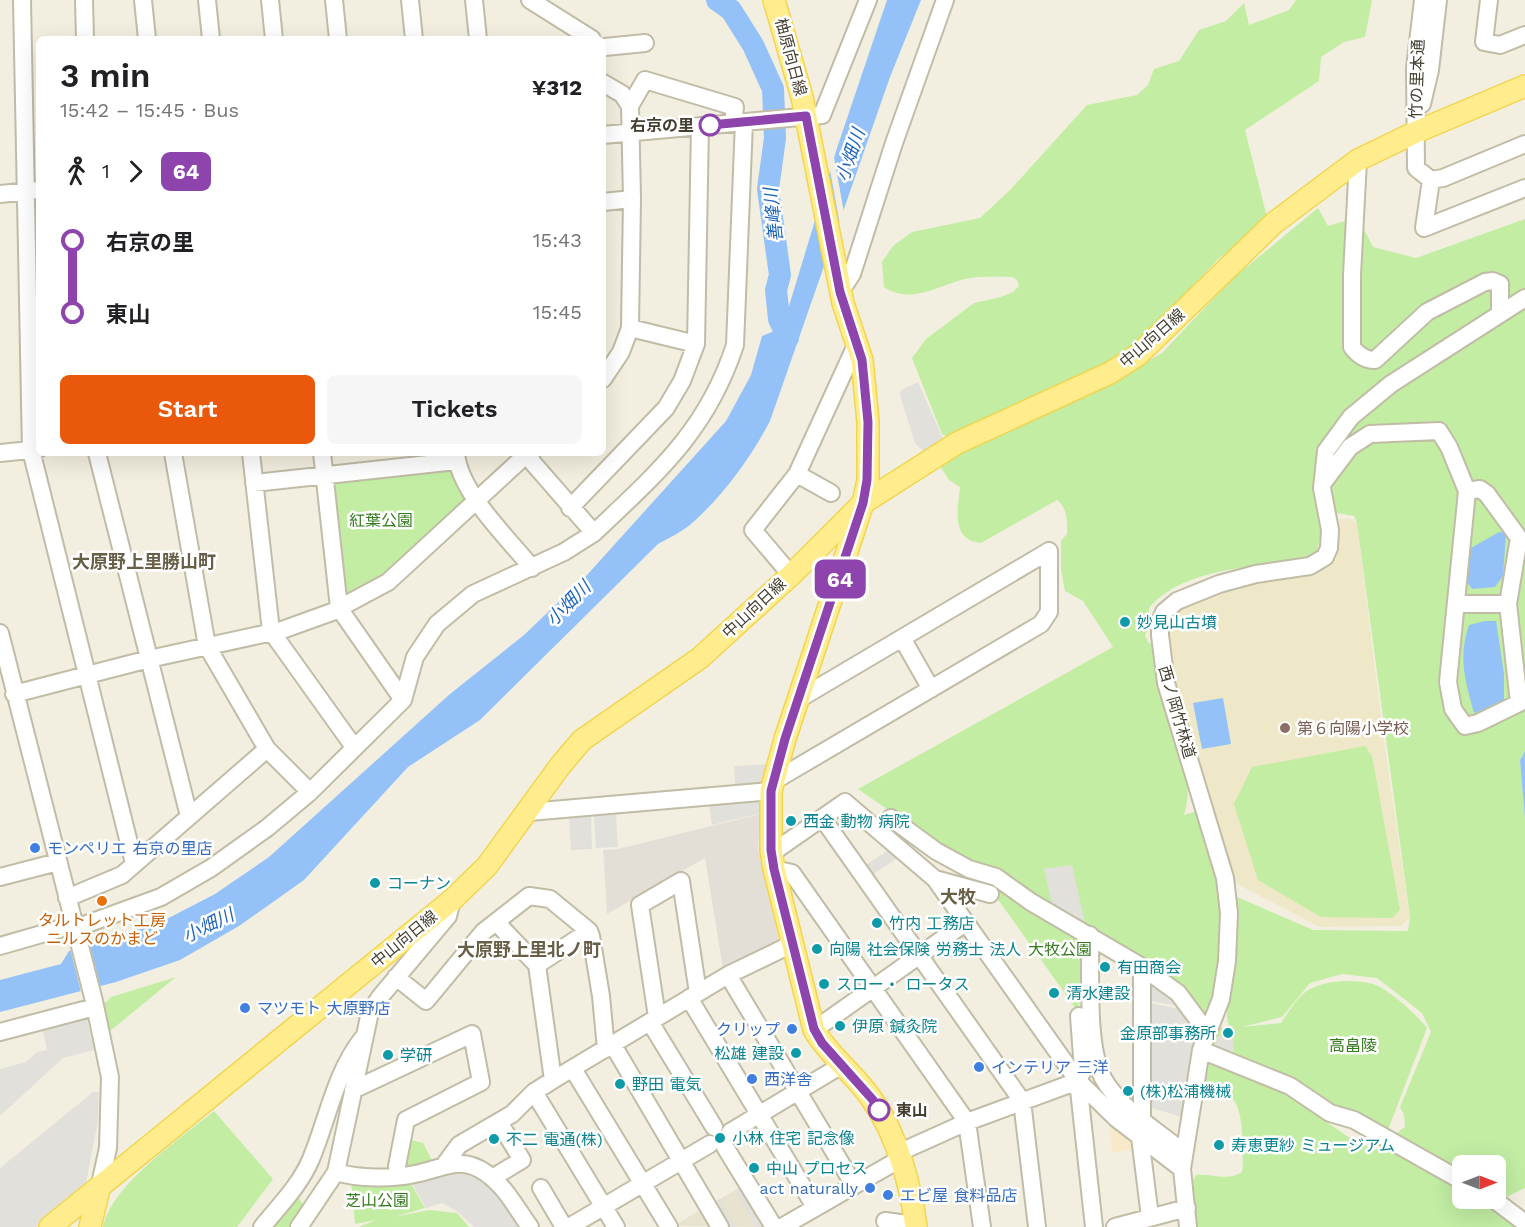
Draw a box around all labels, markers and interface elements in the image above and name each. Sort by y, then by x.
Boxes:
street label: 柚原向日線 [771,16,811,98]
street label: 竹の里本通 [1406,39,1428,119]
text: 3 min [60,56,150,95]
text: ¥312 [532,75,582,100]
text: 15:42 – 15:45 · Bus [60,98,239,122]
marker: 右京の里 [699,114,721,136]
place label: 右京の里 [630,116,694,135]
water label: 小畑川 [831,124,869,184]
icon: walk [60,155,93,188]
icon: forward [119,155,152,188]
text: 1 [102,159,110,183]
text: 64 [173,159,199,184]
water label: 善峰川 [760,185,786,243]
text: 15:43 [533,228,582,252]
text: 右京の里 [106,230,194,255]
text: 15:45 [533,300,582,324]
text: 東山 [106,302,150,327]
street label: 中山向日線 [1116,305,1188,371]
button: Start [60,375,315,444]
button: Tickets [327,375,582,444]
park label: 紅葉公園 [349,511,413,530]
district label: 大原野上里勝山町 [72,551,216,572]
line badge: 64 [813,560,867,598]
text: 64 [827,567,853,592]
street label: 中山向日線 [718,574,790,642]
water label: 小畑川 [541,575,596,630]
place label: 妙見山古墳 [1137,613,1217,632]
marker: 妙見山古墳 [1118,615,1132,629]
street label: 西ノ岡竹林道 [1155,663,1199,761]
place label: 第６向陽小学校 [1297,719,1409,738]
marker: 第６向陽小学校 [1278,721,1292,735]
place label: 西金 動物 病院 [803,812,910,831]
marker: 西金 動物 病院 [784,814,798,828]
place label: モンペリエ 右京の里店 [47,839,212,858]
marker: モンペリエ 右京の里店 [28,841,42,855]
place label: コーナン [387,874,451,893]
marker: コーナン [368,876,382,890]
district label: 大牧 [940,886,976,907]
marker: タルトレット工房 ニルスのかまど [95,894,109,908]
water label: 小畑川 [179,903,239,946]
street label: 中山向日線 [367,906,441,972]
place label: タルトレット工房 ニルスのかまど [38,911,166,948]
place label: 竹内 工務店 [889,914,974,933]
marker: 竹内 工務店 [870,916,884,930]
district label: 大原野上里北ノ町 [457,939,601,960]
place label: 向陽 社会保険 労務士 法人 [829,940,1021,959]
park label: 大牧公園 [1028,940,1092,959]
marker: 向陽 社会保険 労務士 法人 [810,942,824,956]
place label: 有田商会 [1117,958,1181,977]
marker: 有田商会 [1098,960,1112,974]
place label: スロー・ ロータス [836,975,969,994]
marker: スロー・ ロータス [817,977,831,991]
place label: 清水建設 [1066,984,1130,1003]
marker: 清水建設 [1047,986,1061,1000]
place label: マツモト 大原野店 [257,999,390,1018]
marker: マツモト 大原野店 [238,1001,252,1015]
place label: 伊原 鍼灸院 [852,1017,937,1036]
marker: 伊原 鍼灸院 [833,1019,847,1033]
place label: クリップ [716,1020,780,1039]
marker: クリップ [785,1022,799,1036]
place label: 金原部事務所 [1120,1024,1216,1043]
marker: 金原部事務所 [1221,1026,1235,1040]
park label: 高畠陵 [1329,1036,1377,1055]
place label: 松雄 建設 [715,1044,784,1063]
place label: 学研 [400,1046,432,1065]
marker: 松雄 建設 [789,1046,803,1060]
marker: 学研 [381,1048,395,1062]
place label: インテリア 三洋 [991,1058,1108,1077]
marker: インテリア 三洋 [972,1060,986,1074]
place label: 西洋舎 [764,1070,812,1089]
marker: 西洋舎 [745,1072,759,1086]
place label: 野田 電気 [632,1075,701,1094]
marker: 野田 電気 [613,1077,627,1091]
place label: (株)松浦機械 [1140,1082,1231,1101]
marker: (株)松浦機械 [1121,1084,1135,1098]
marker: 東山 [868,1099,890,1121]
place label: 東山 [896,1101,928,1120]
place label: 小林 住宅 記念像 [732,1129,855,1148]
place label: 不二 電通(株) [506,1130,603,1149]
marker: 小林 住宅 記念像 [713,1131,727,1145]
marker: 不二 電通(株) [487,1132,501,1146]
place label: 寿恵更紗 ミュージアム [1231,1136,1395,1155]
marker: 寿恵更紗 ミュージアム [1212,1138,1226,1152]
north arrow [1452,1155,1506,1209]
map controls [1452,1155,1506,1209]
place label: 中山 プロセス [766,1159,867,1178]
marker: 中山 プロセス [747,1161,761,1175]
place label: act naturally [760,1179,859,1198]
marker: act naturally [863,1181,877,1195]
place label: エビ屋 食料品店 [900,1186,1017,1205]
marker: エビ屋 食料品店 [881,1188,895,1202]
park label: 芝山公園 [345,1191,409,1210]

